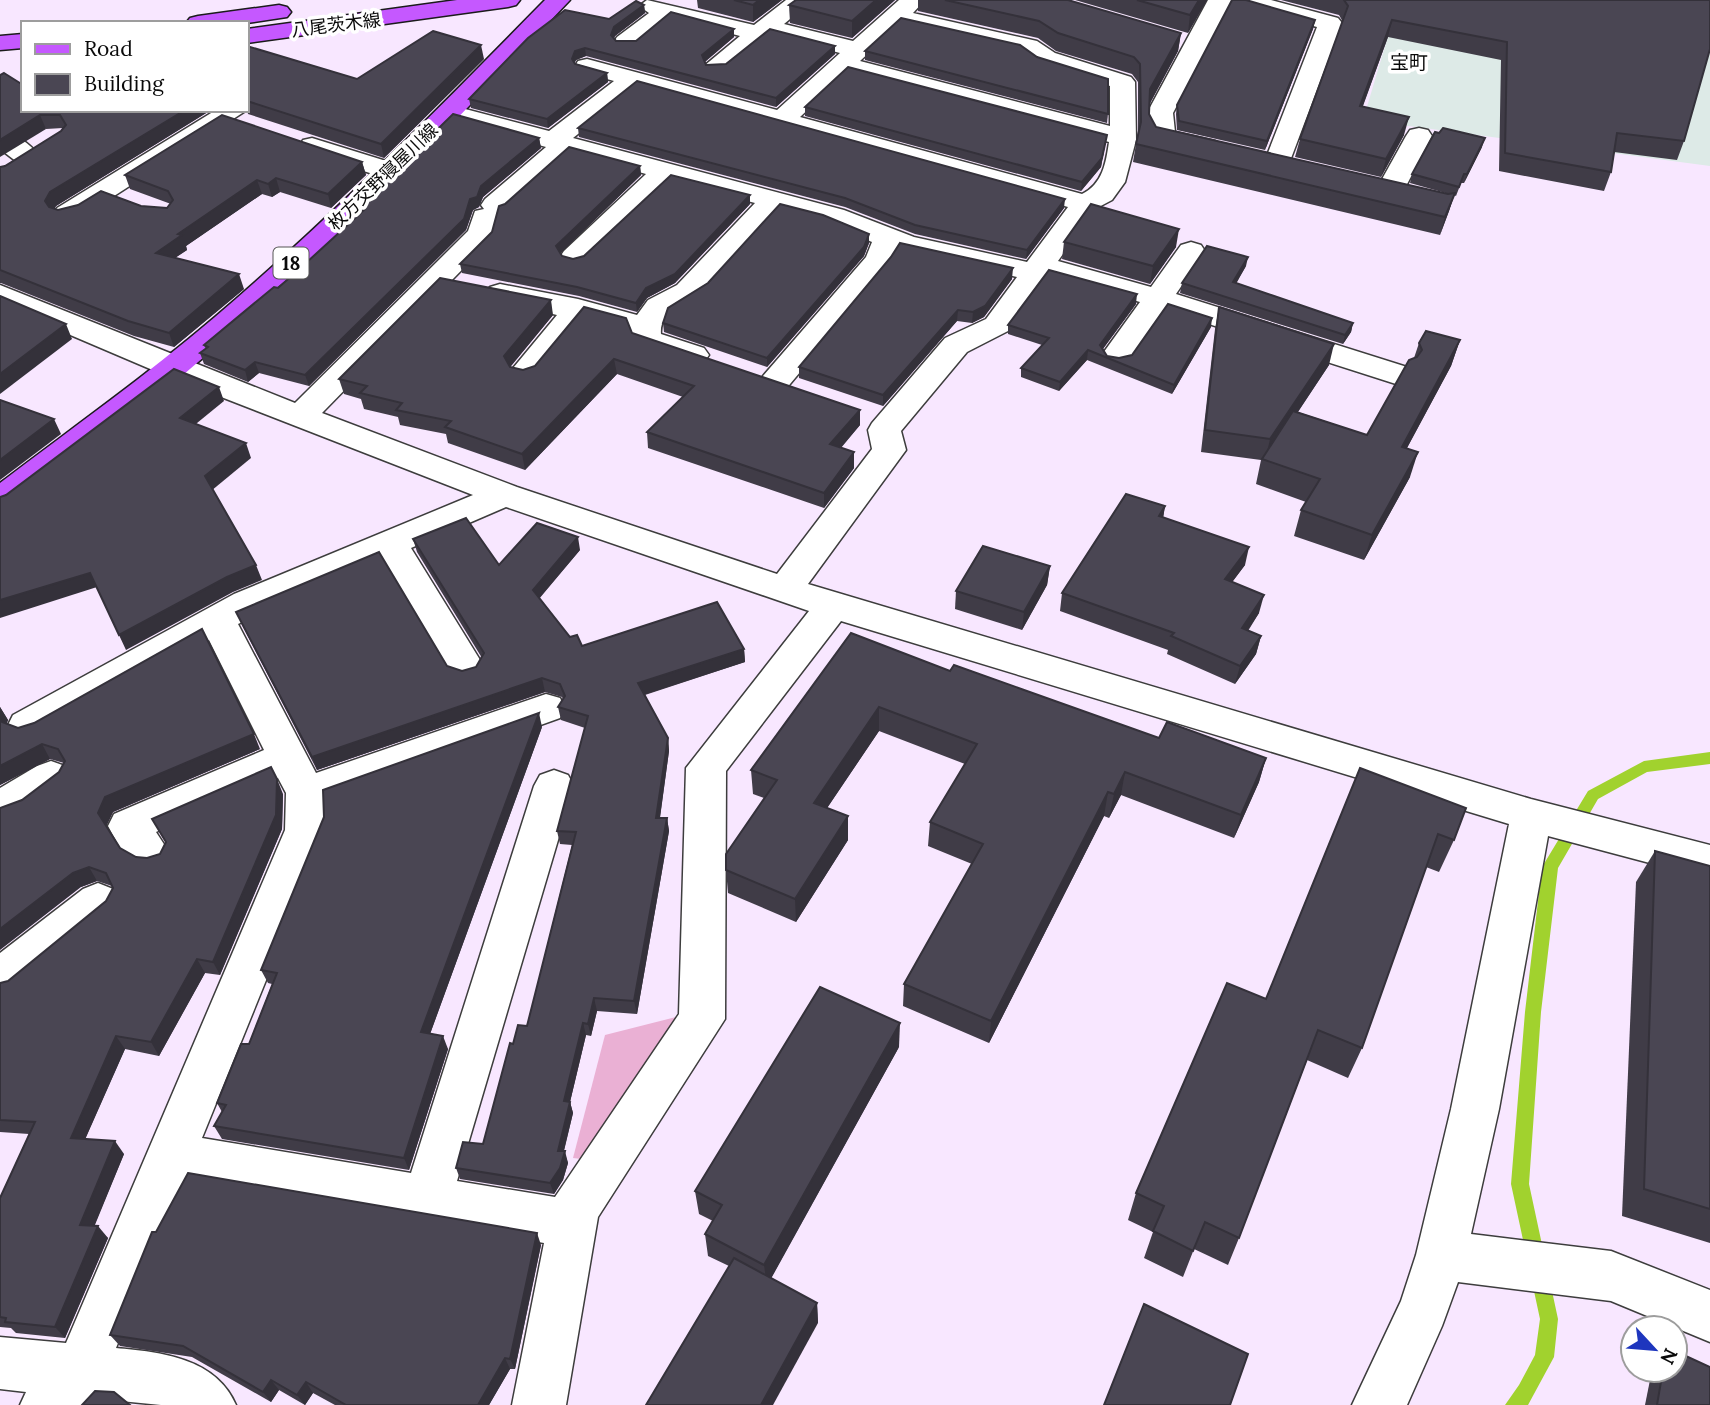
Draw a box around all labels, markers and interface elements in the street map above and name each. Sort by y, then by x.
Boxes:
street label: 八尾茨木線 [290,8,382,41]
legend [21,21,248,112]
text: Road [84,35,133,62]
district label: 宝町 [1390,50,1428,74]
text: Building [84,70,164,97]
street label: 枚方交野寝屋川線 [323,118,442,235]
road number: 18 [274,247,308,278]
north arrow [1619,1314,1689,1384]
text: N [1655,1345,1683,1369]

